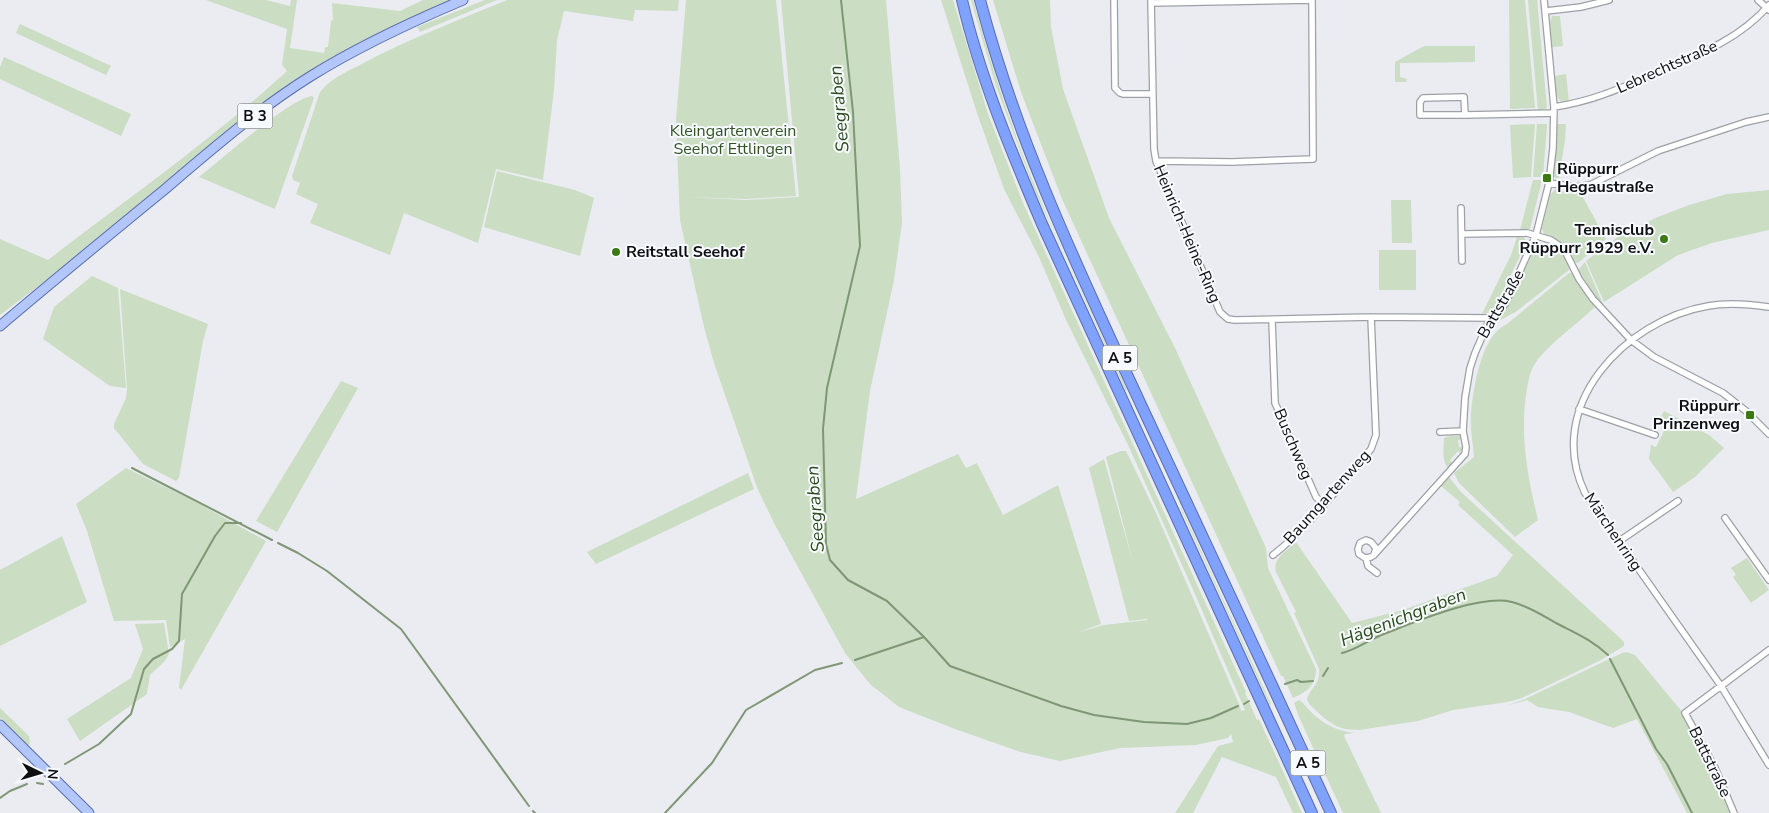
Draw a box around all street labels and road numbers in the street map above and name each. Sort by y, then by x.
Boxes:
street label: Lebrechtstraße [1613,35,1721,99]
road number: B 3 [238,104,272,128]
street label: Heinrich-Heine-Ring [1148,162,1226,306]
street label: Battstraße [1472,266,1530,342]
road number: A 5 [1102,346,1138,370]
street label: Buschweg [1268,405,1318,483]
street label: Baumgartenweg [1279,445,1375,549]
street label: Märchenring [1579,489,1647,575]
street label: Battstraße [1683,723,1737,801]
road number: A 5 [1290,750,1326,776]

